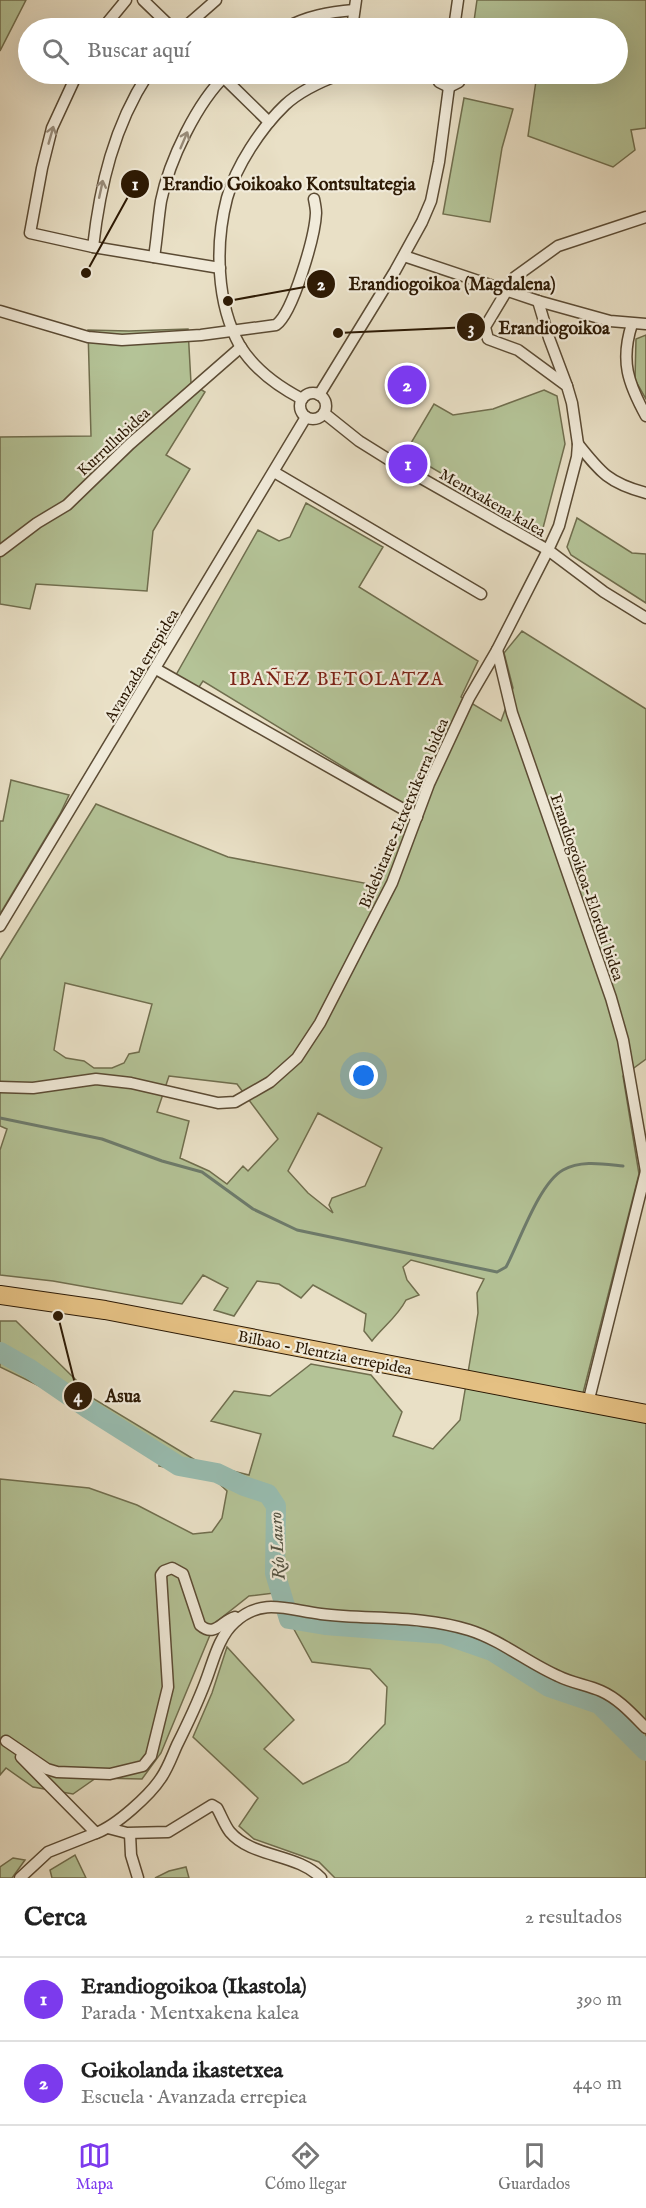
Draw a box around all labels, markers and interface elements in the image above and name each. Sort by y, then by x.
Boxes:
search box [18,18,628,84]
icon: search [39,35,72,68]
text: Buscar aquí [87,37,190,65]
one-way arrow [46,126,57,145]
one-way arrow [179,131,190,149]
callout: Erandio Goikoako Kontsultategia [120,166,427,202]
text: 1 [132,174,139,197]
text: Erandio Goikoako Kontsultategia [163,174,417,197]
one-way arrow [96,180,108,199]
callout: Erandiogoikoa (Magdalena) [306,266,567,302]
text: 2 [317,274,326,297]
text: Erandiogoikoa (Magdalena) [349,274,555,297]
callout: Erandiogoikoa [456,309,622,345]
text: 3 [468,318,474,341]
text: Erandiogoikoa [498,318,611,341]
pin: 2 [388,362,426,408]
street label: Kurrullubidea [74,404,155,481]
pin: 1 [388,442,428,486]
street label: Mentxakena kalea [435,465,549,542]
street label: Avanzada errepidea [101,606,184,727]
district label: IBAÑEZ BETOLATZA [230,667,445,692]
street label: Bidebitarte-Etxetxikerra bidea [356,716,454,912]
street label: Erandiogoikoa-Elordui bidea [545,791,628,984]
your location [349,1061,378,1090]
street label: Bilbao - Plentzia errepidea [236,1327,413,1381]
callout: Asua [63,1378,153,1414]
text: 4 [74,1386,84,1409]
text: Asua [104,1386,142,1409]
water label: Río Lauro [265,1511,292,1581]
text: Cerca [24,1901,86,1934]
text: 2 resultados [525,1905,622,1930]
text: Erandiogoikoa (Ikastola) [81,1973,307,2001]
text: 1 [40,1987,47,2012]
text: 390 m [576,1987,622,2012]
text: Parada · Mentxakena kalea [81,2001,299,2026]
text: Goikolanda ikastetxea [81,2057,283,2085]
text: 2 [39,2071,48,2096]
text: 440 m [573,2071,622,2096]
text: Escuela · Avanzada errepiea [81,2085,307,2110]
tab: Mapa [76,2139,113,2195]
tab: Cómo llegar [265,2139,347,2195]
tab: Guardados [498,2139,570,2195]

